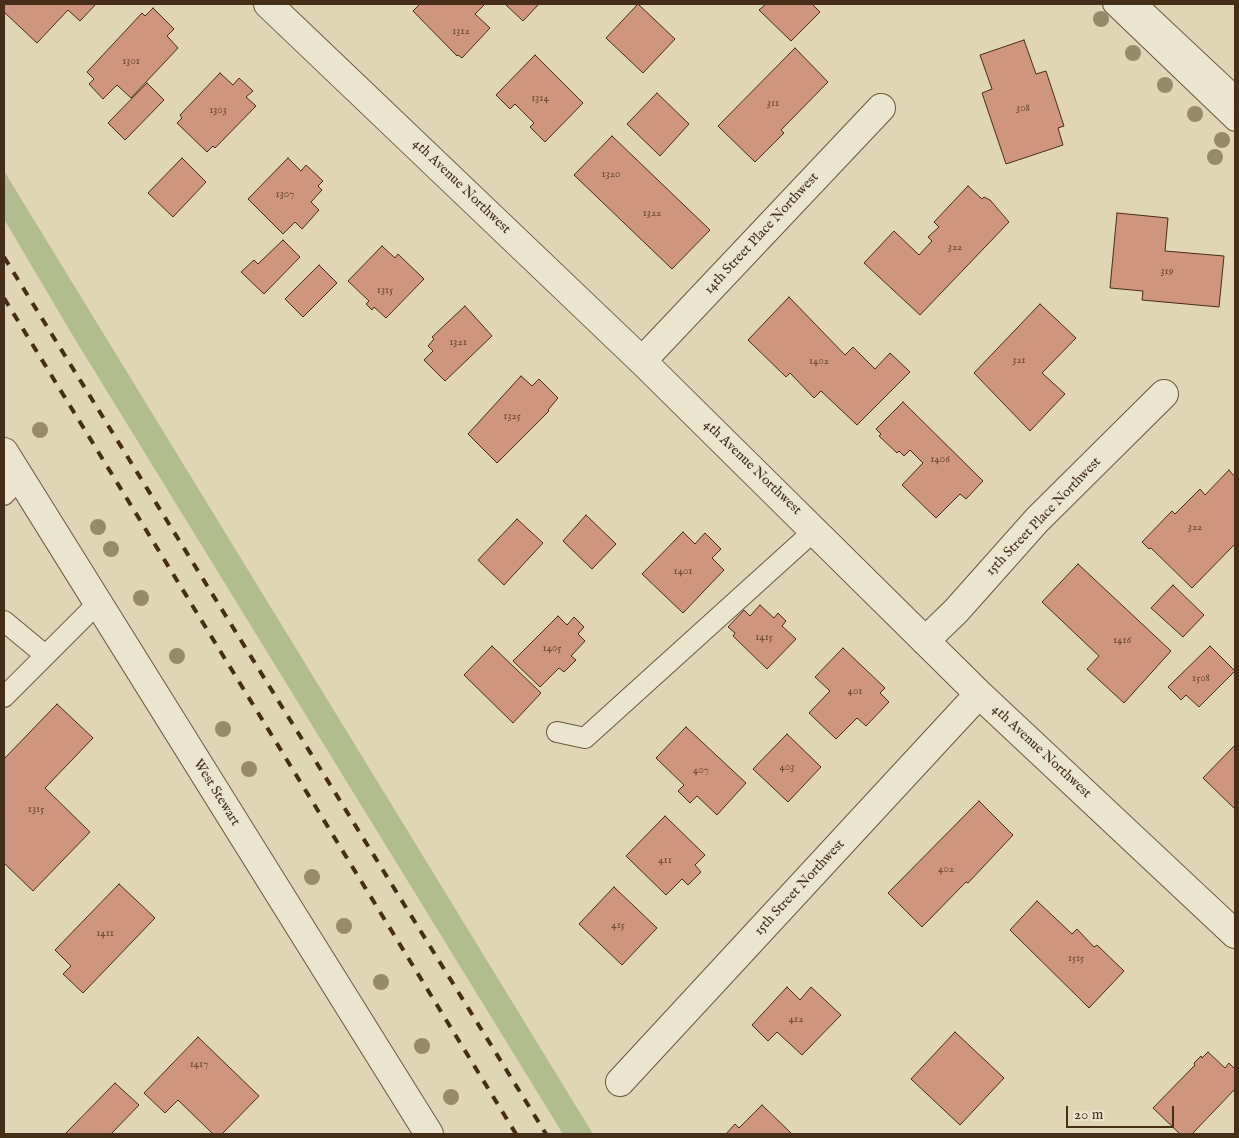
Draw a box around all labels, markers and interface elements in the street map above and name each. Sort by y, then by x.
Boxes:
house number: 1312 [452,25,470,39]
house number: 1301 [122,55,140,69]
house number: 1314 [531,92,549,106]
house number: 311 [767,97,779,111]
house number: 308 [1016,102,1030,116]
house number: 1303 [209,104,227,118]
street label: 4th Avenue Northwest [409,136,513,238]
house number: 1320 [602,168,620,182]
street label: 14th Street Place Northwest [701,170,823,298]
house number: 1307 [276,188,294,202]
house number: 1322 [643,207,661,221]
house number: 322 [948,241,962,255]
house number: 319 [1160,265,1174,279]
house number: 1315 [377,284,393,298]
house number: 1321 [449,336,467,350]
house number: 321 [1012,354,1026,368]
house number: 1402 [809,355,829,369]
house number: 1325 [503,410,521,424]
street label: 4th Avenue Northwest [700,417,804,519]
house number: 1406 [930,453,950,467]
street label: 15th Street Place Northwest [983,454,1105,580]
house number: 322 [1188,521,1202,535]
house number: 1401 [674,565,692,579]
house number: 1415 [755,631,773,645]
house number: 1416 [1113,634,1131,648]
house number: 1405 [543,642,561,656]
house number: 1508 [1192,672,1210,686]
house number: 401 [848,685,862,699]
street label: 4th Avenue Northwest [988,702,1094,802]
street label: West Stewart [189,757,243,829]
house number: 403 [780,761,794,775]
house number: 407 [693,764,709,778]
house number: 1315 [28,803,44,817]
street label: 15th Street Northwest [751,837,849,939]
house number: 411 [658,854,672,868]
house number: 402 [938,863,954,877]
house number: 415 [611,919,625,933]
house number: 1411 [96,927,114,941]
house number: 1515 [1068,952,1084,966]
house number: 412 [789,1013,803,1027]
house number: 1417 [190,1058,208,1072]
scale bar [1069,1096,1176,1128]
text: 20 m [1074,1105,1103,1124]

